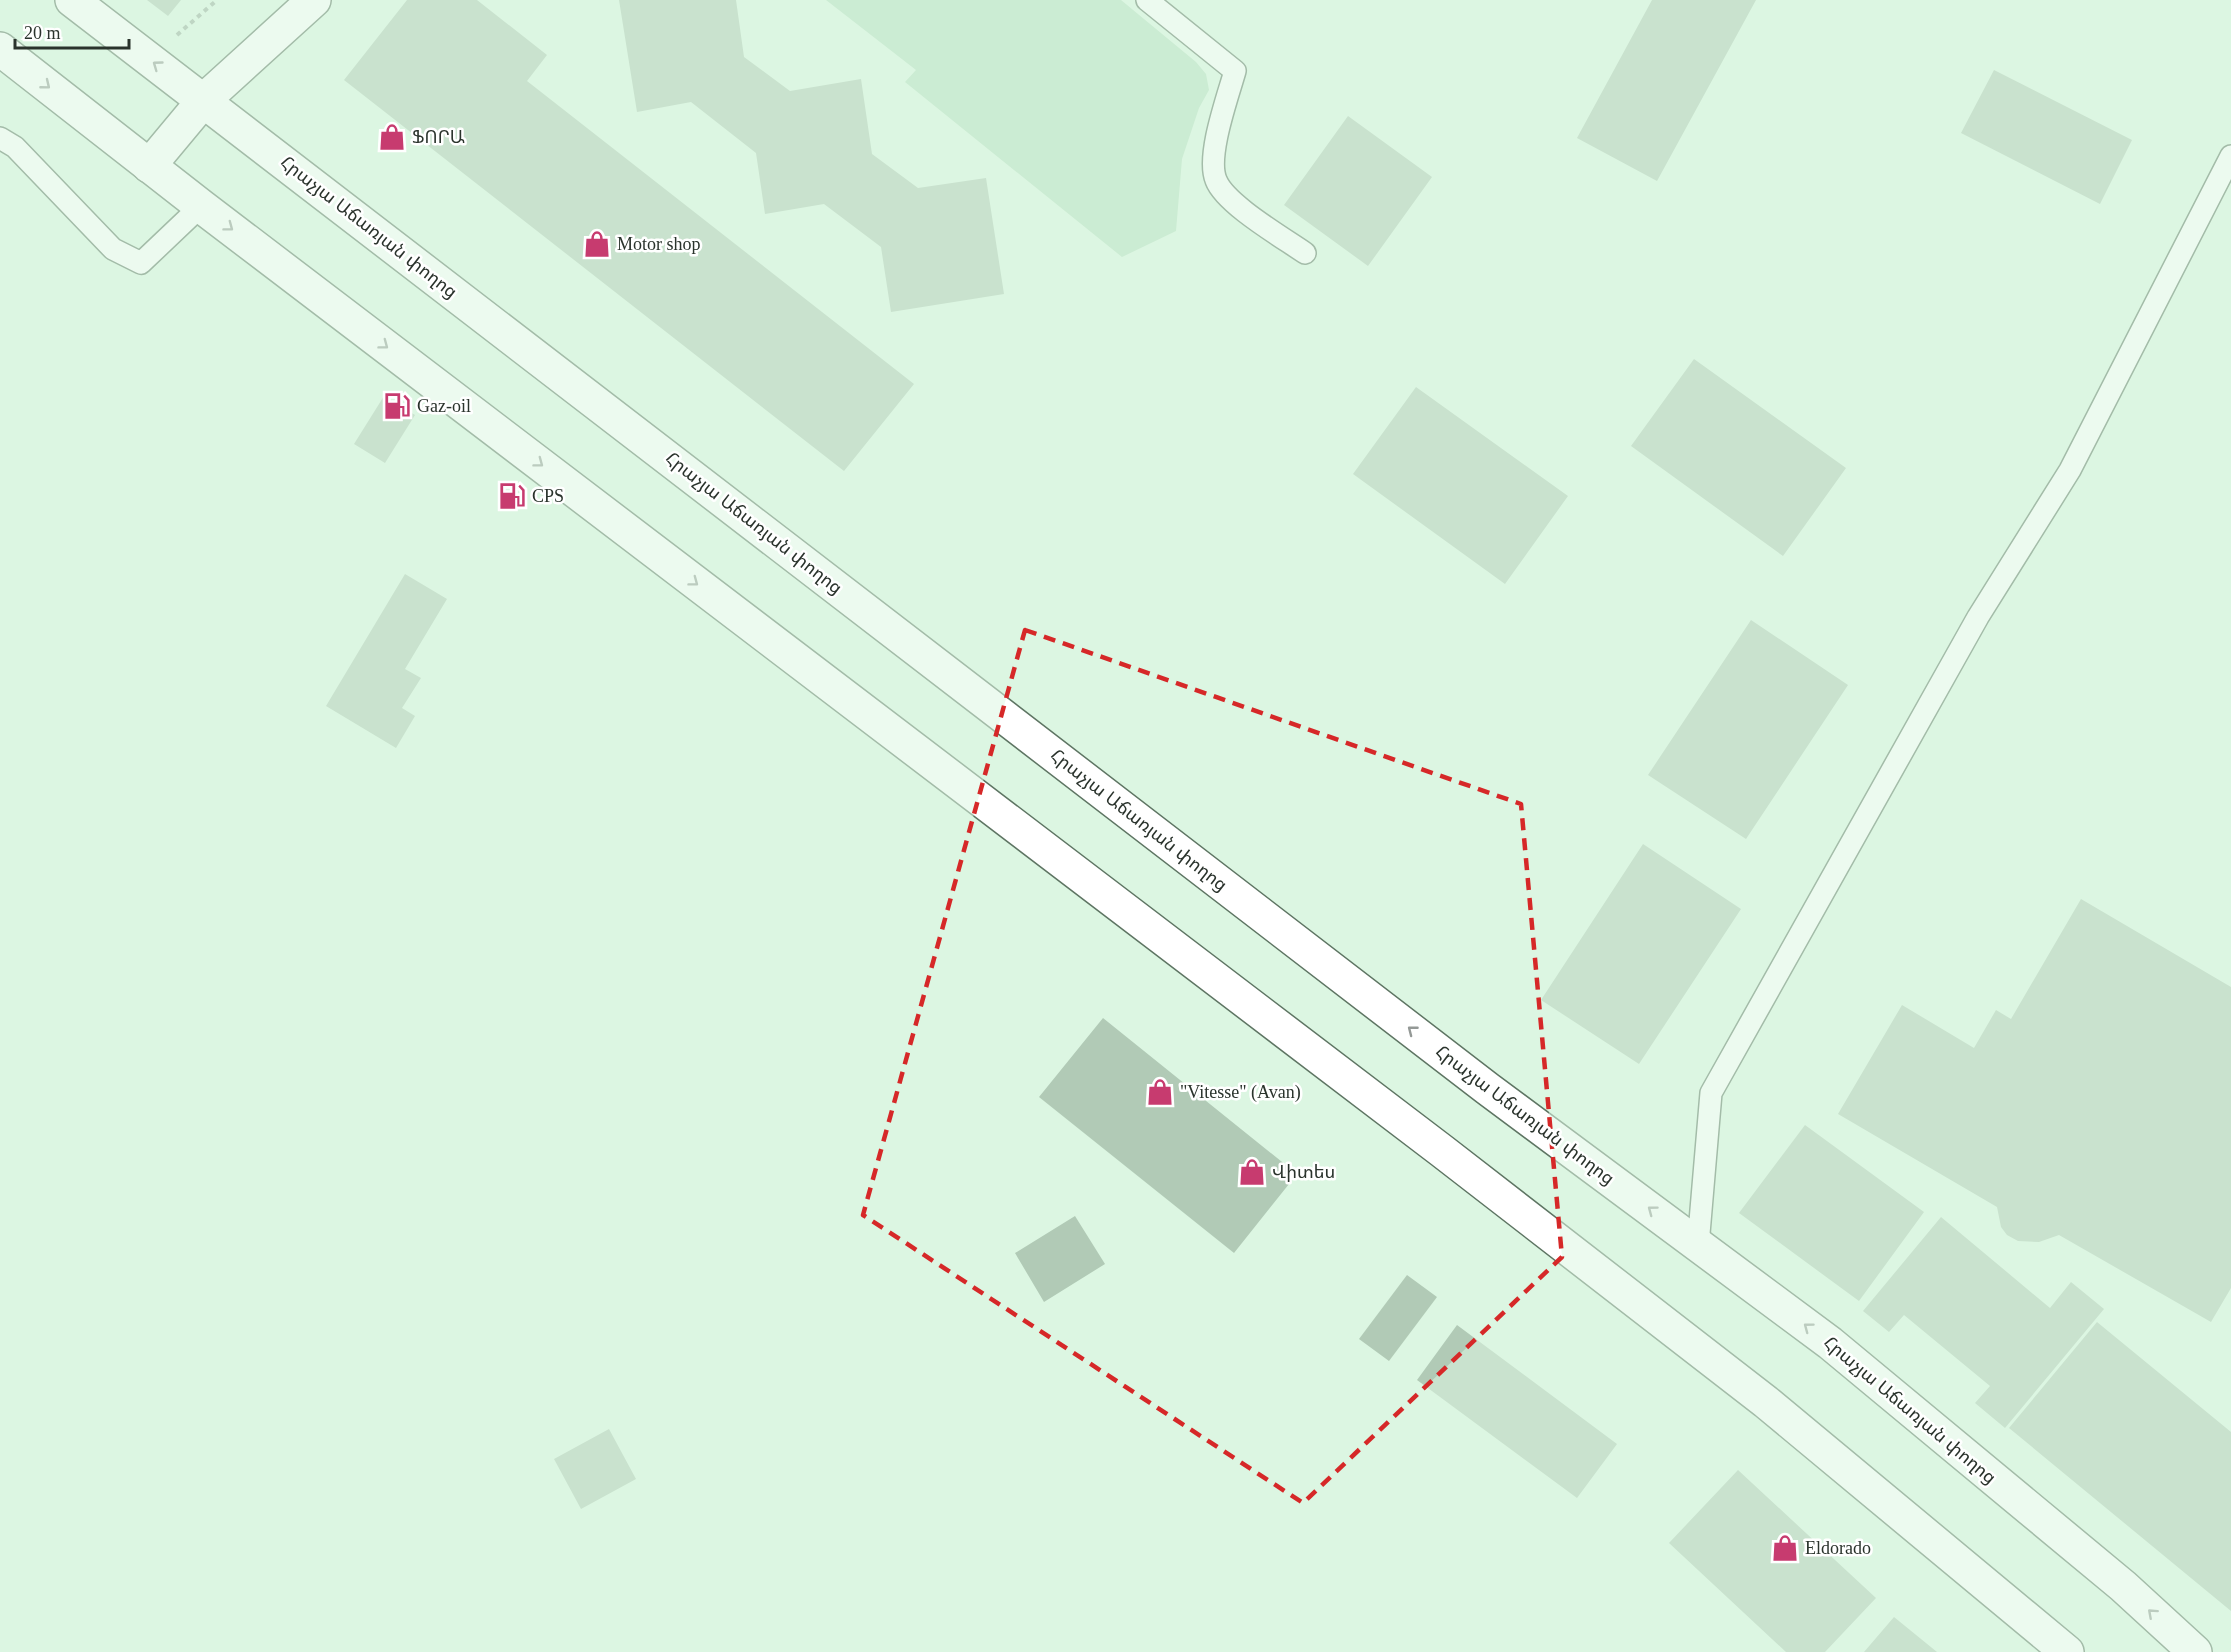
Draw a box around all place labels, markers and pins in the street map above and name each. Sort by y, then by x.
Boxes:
shop icon: ՖՈՐԱ [377,122,407,152]
place label: ՖՈՐԱ [412,127,465,147]
shop icon: Motor shop [582,229,612,259]
place label: Motor shop [617,234,701,254]
fuel station icon: Gaz-oil [382,391,412,421]
place label: Gaz-oil [417,396,471,416]
fuel station icon: CPS [497,481,527,511]
place label: CPS [532,486,564,506]
shop icon: "Vitesse" (Avan) [1145,1077,1175,1107]
place label: "Vitesse" (Avan) [1180,1082,1301,1103]
shop icon: Վիտես [1237,1157,1267,1187]
place label: Վիտես [1272,1162,1335,1182]
shop icon: Eldorado [1770,1533,1800,1563]
place label: Eldorado [1805,1538,1871,1558]

